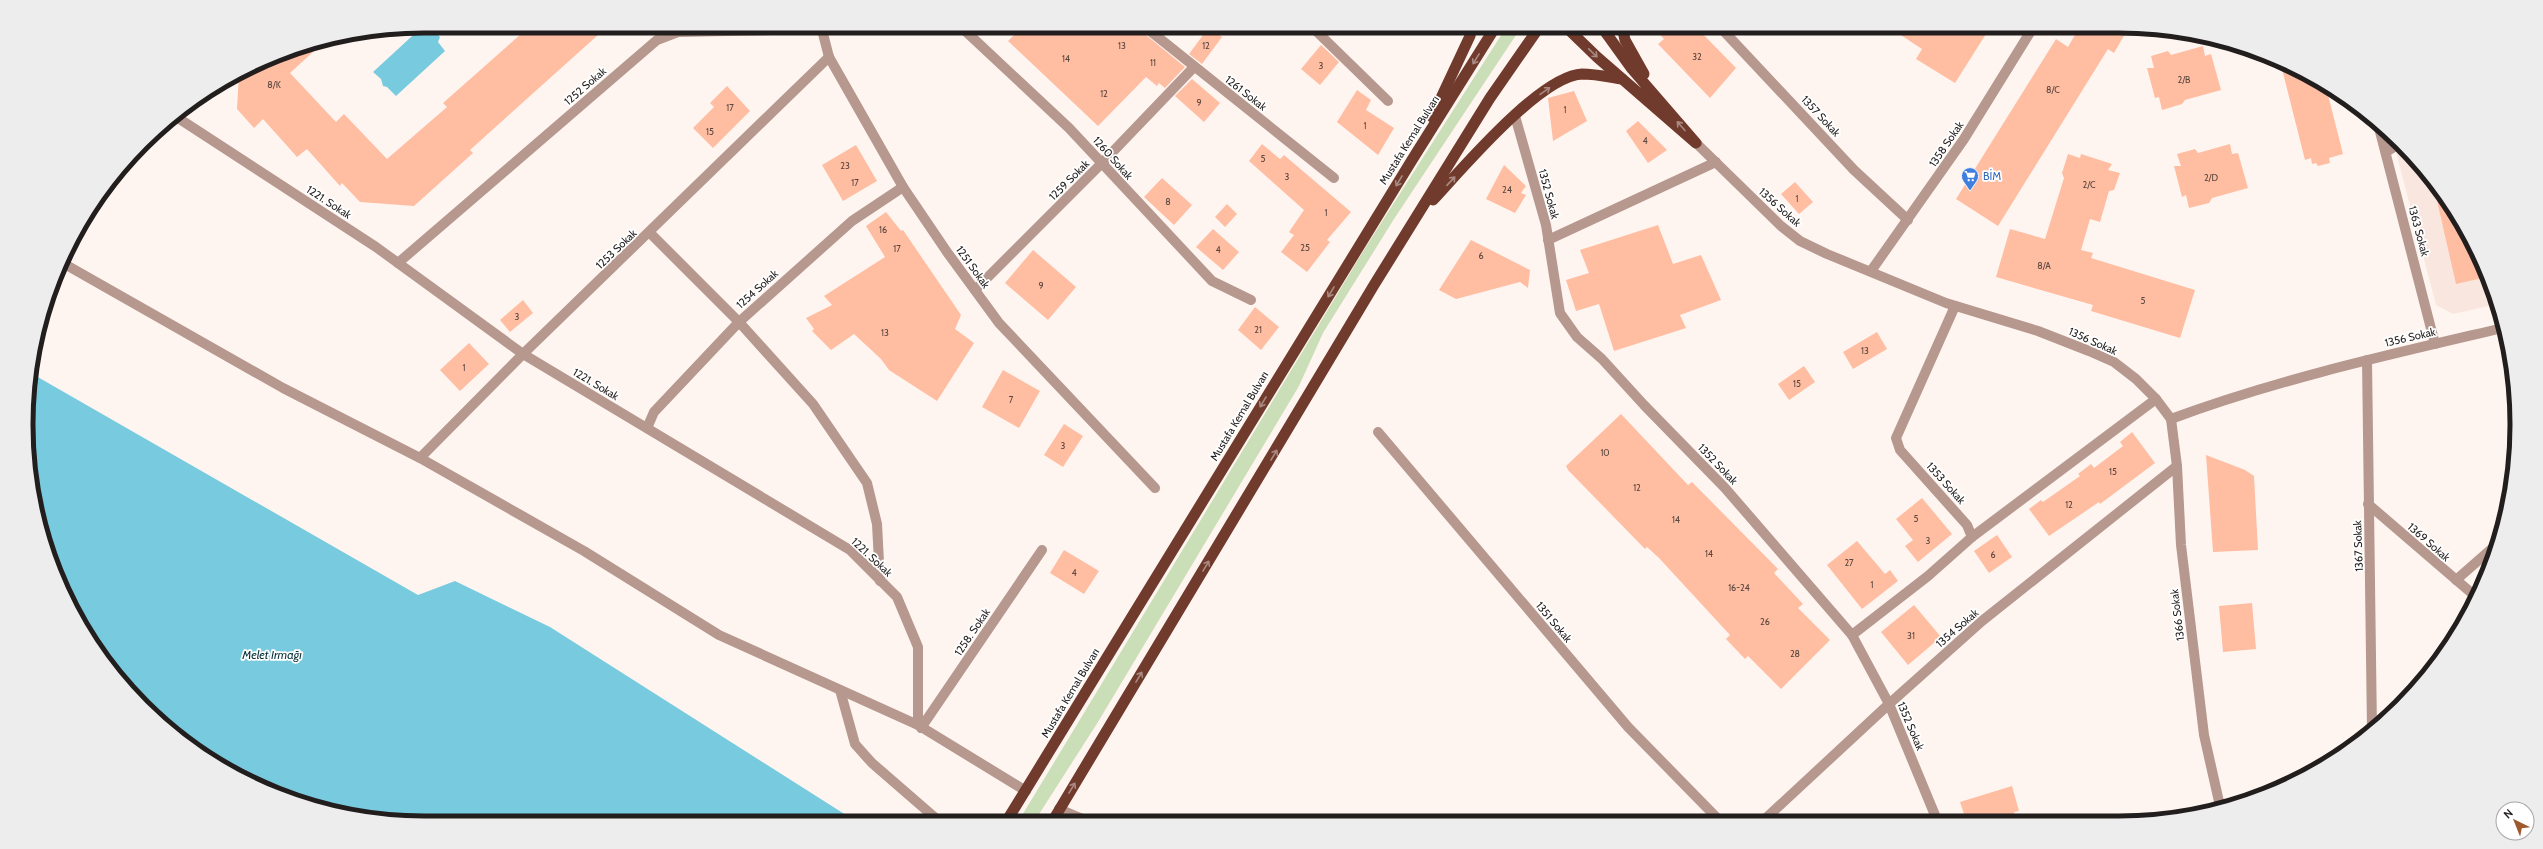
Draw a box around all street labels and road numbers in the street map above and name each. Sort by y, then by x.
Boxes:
street label: 1252 Sokak [561,64,609,108]
street label: 1261 Sokak [1222,72,1270,114]
street label: Mustafa Kemal Bulvarı [1376,93,1442,187]
street label: 1357 Sokak [1798,93,1844,139]
street label: 1358 Sokak [1926,118,1966,170]
street label: 1260 Sokak [1090,134,1136,183]
street label: 1259 Sokak [1046,157,1092,203]
street label: 1352 Sokak [1536,167,1562,221]
street label: 1221. Sokak [304,182,354,222]
street label: 1356 Sokak [1756,184,1804,230]
street label: 1363 Sokak [2406,204,2432,258]
street label: 1253 Sokak [593,226,639,272]
street label: 1251 Sokak [953,243,993,291]
street label: 1254 Sokak [733,266,781,312]
street label: 1356 Sokak [2067,324,2120,358]
street label: 1356 Sokak [2383,324,2437,350]
street label: 1221. Sokak [571,365,622,403]
street label: Mustafa Kemal Bulvarı [1207,369,1271,463]
street label: 1352 Sokak [1695,441,1741,487]
street label: 1353 Sokak [1924,459,1968,507]
street label: 1367 Sokak [2350,520,2366,572]
street label: 1369 Sokak [2405,520,2453,564]
street label: 1221. Sokak [849,534,895,580]
street label: 1366 Sokak [2167,588,2187,642]
street label: 1351 Sokak [1533,599,1575,645]
street label: 1258. Sokak [951,606,993,658]
street label: 1354 Sokak [1933,606,1981,650]
street label: Mustafa Kemal Bulvarı [1038,646,1102,740]
street label: 1352 Sokak [1895,700,1927,752]

